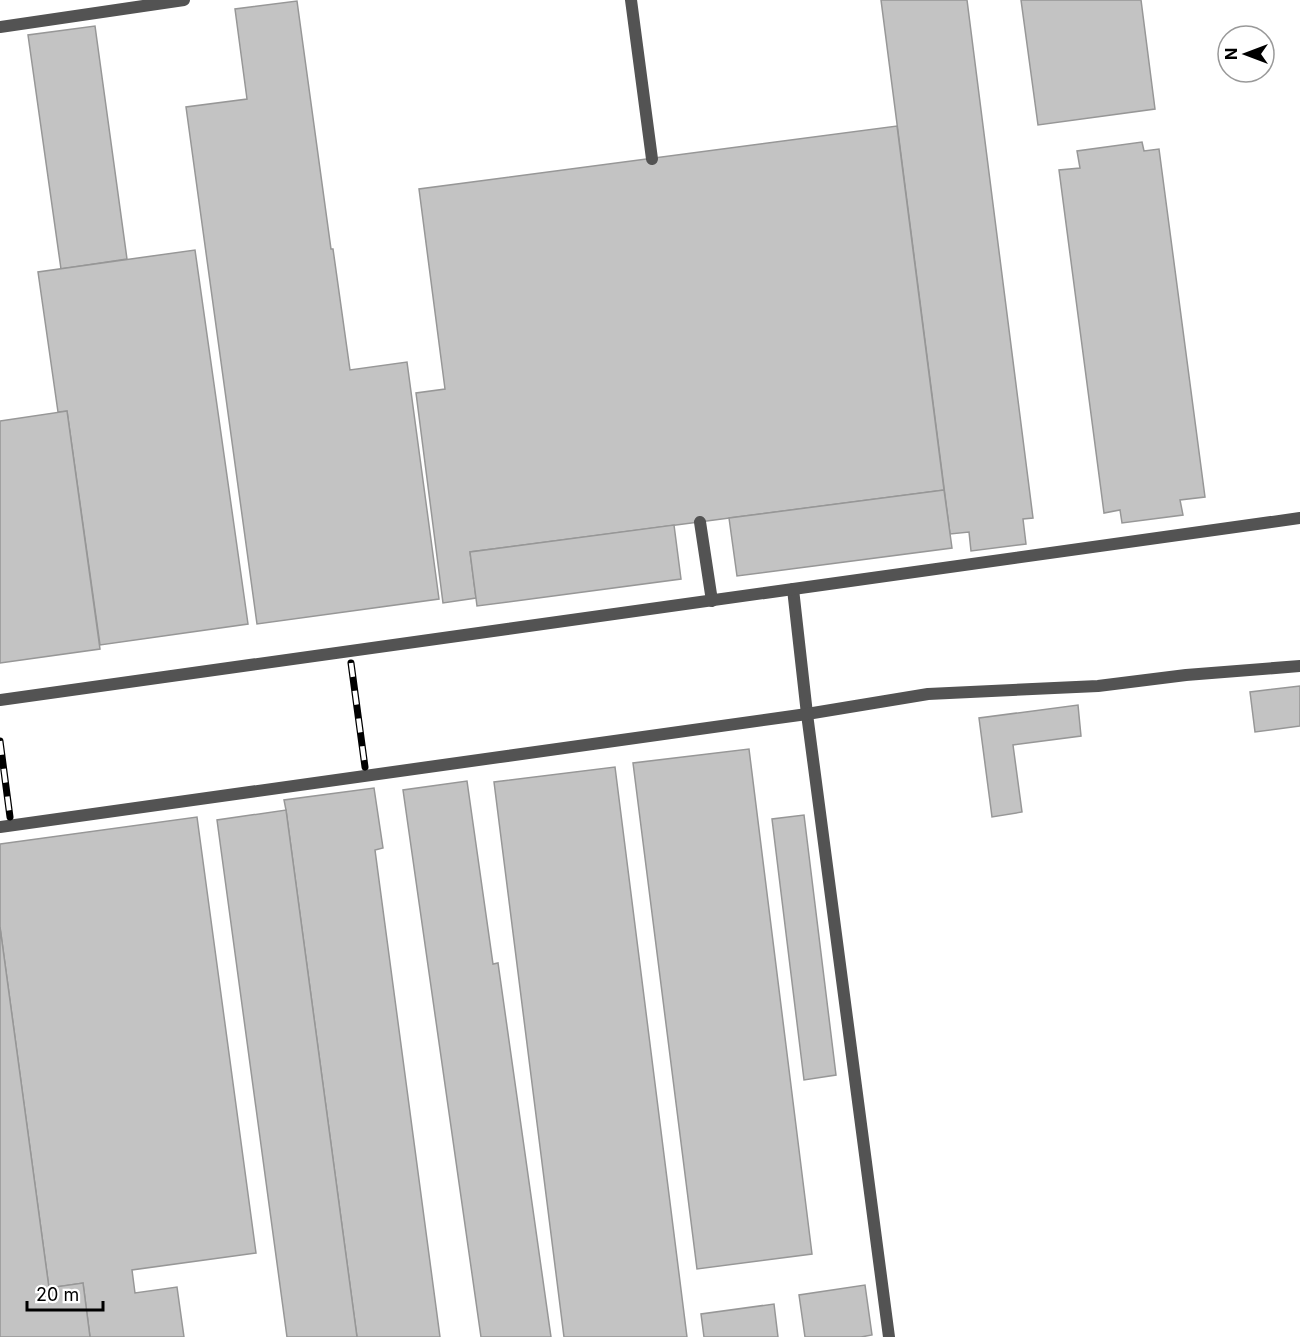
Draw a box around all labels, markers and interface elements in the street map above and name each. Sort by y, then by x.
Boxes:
north arrow [1216,24,1276,84]
text: N [1221,48,1241,60]
scale bar [27,1274,104,1312]
text: 20 m [36,1284,79,1305]

